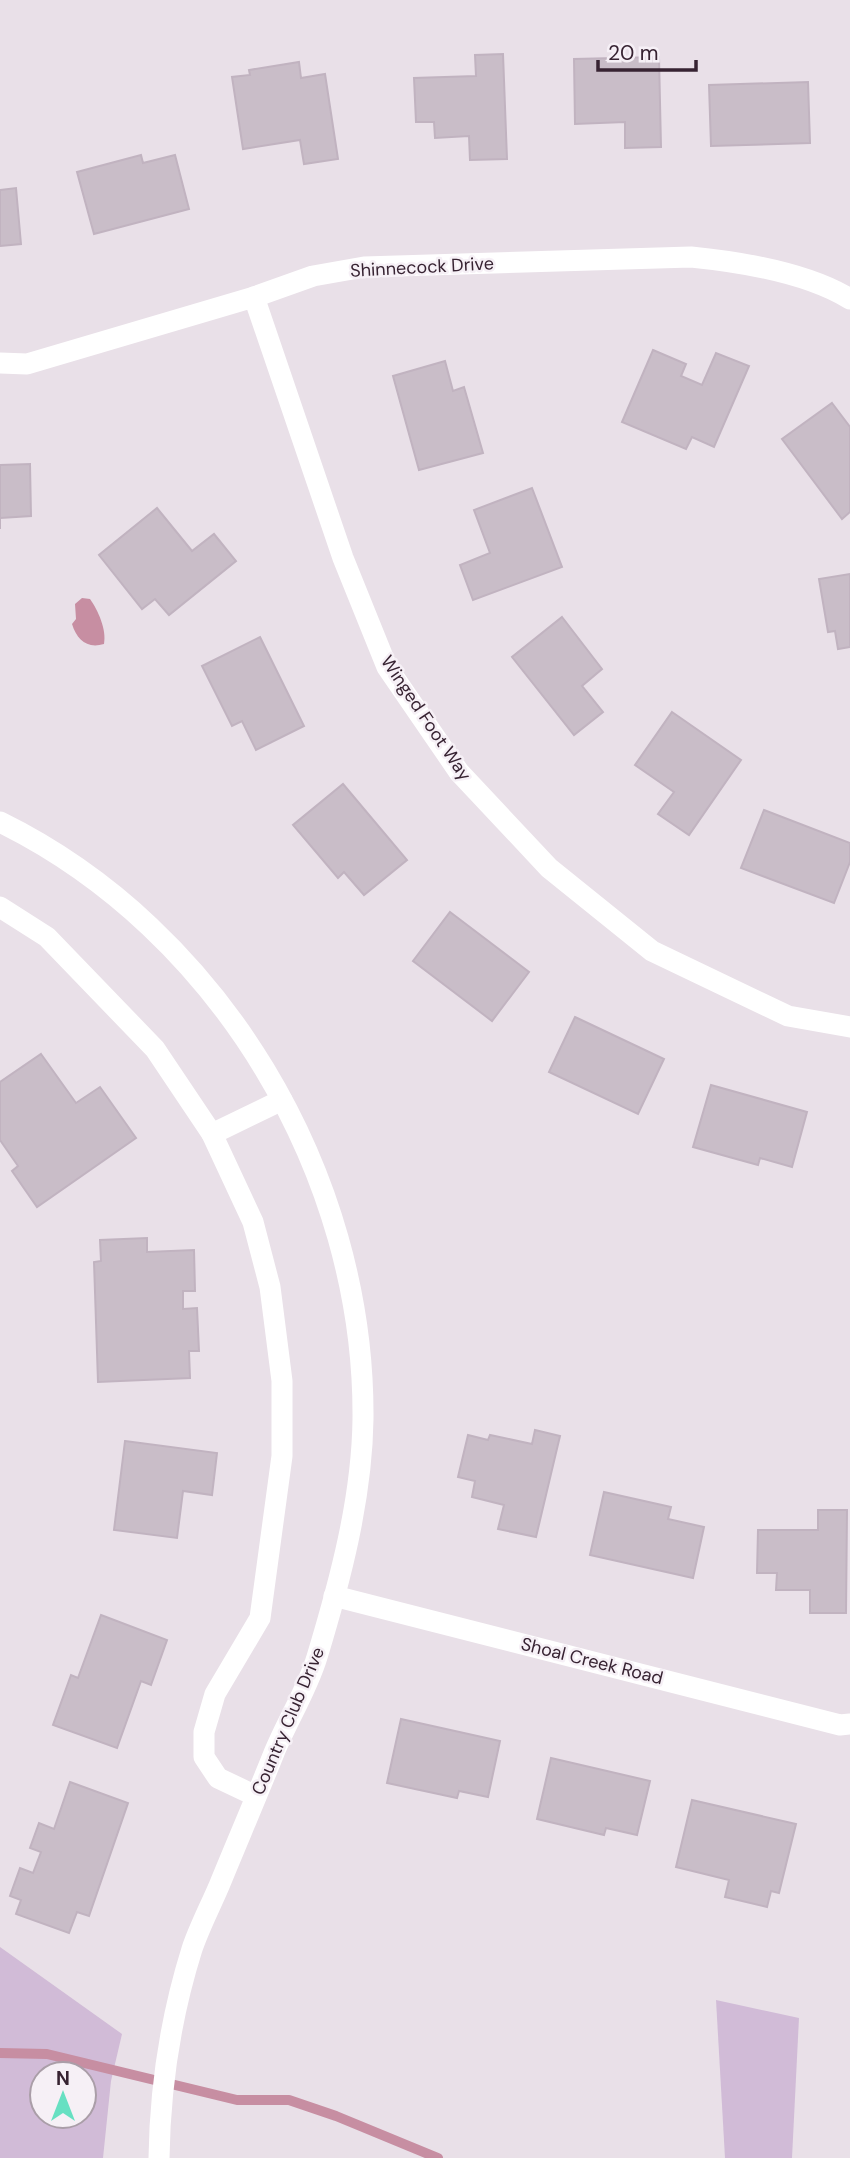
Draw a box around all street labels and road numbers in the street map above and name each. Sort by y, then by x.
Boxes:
street label: Shinnecock Drive [350,251,494,283]
street label: Winged Foot Way [375,651,477,785]
street label: Shoal Creek Road [519,1632,665,1690]
street label: Country Club Drive [246,1643,330,1799]

